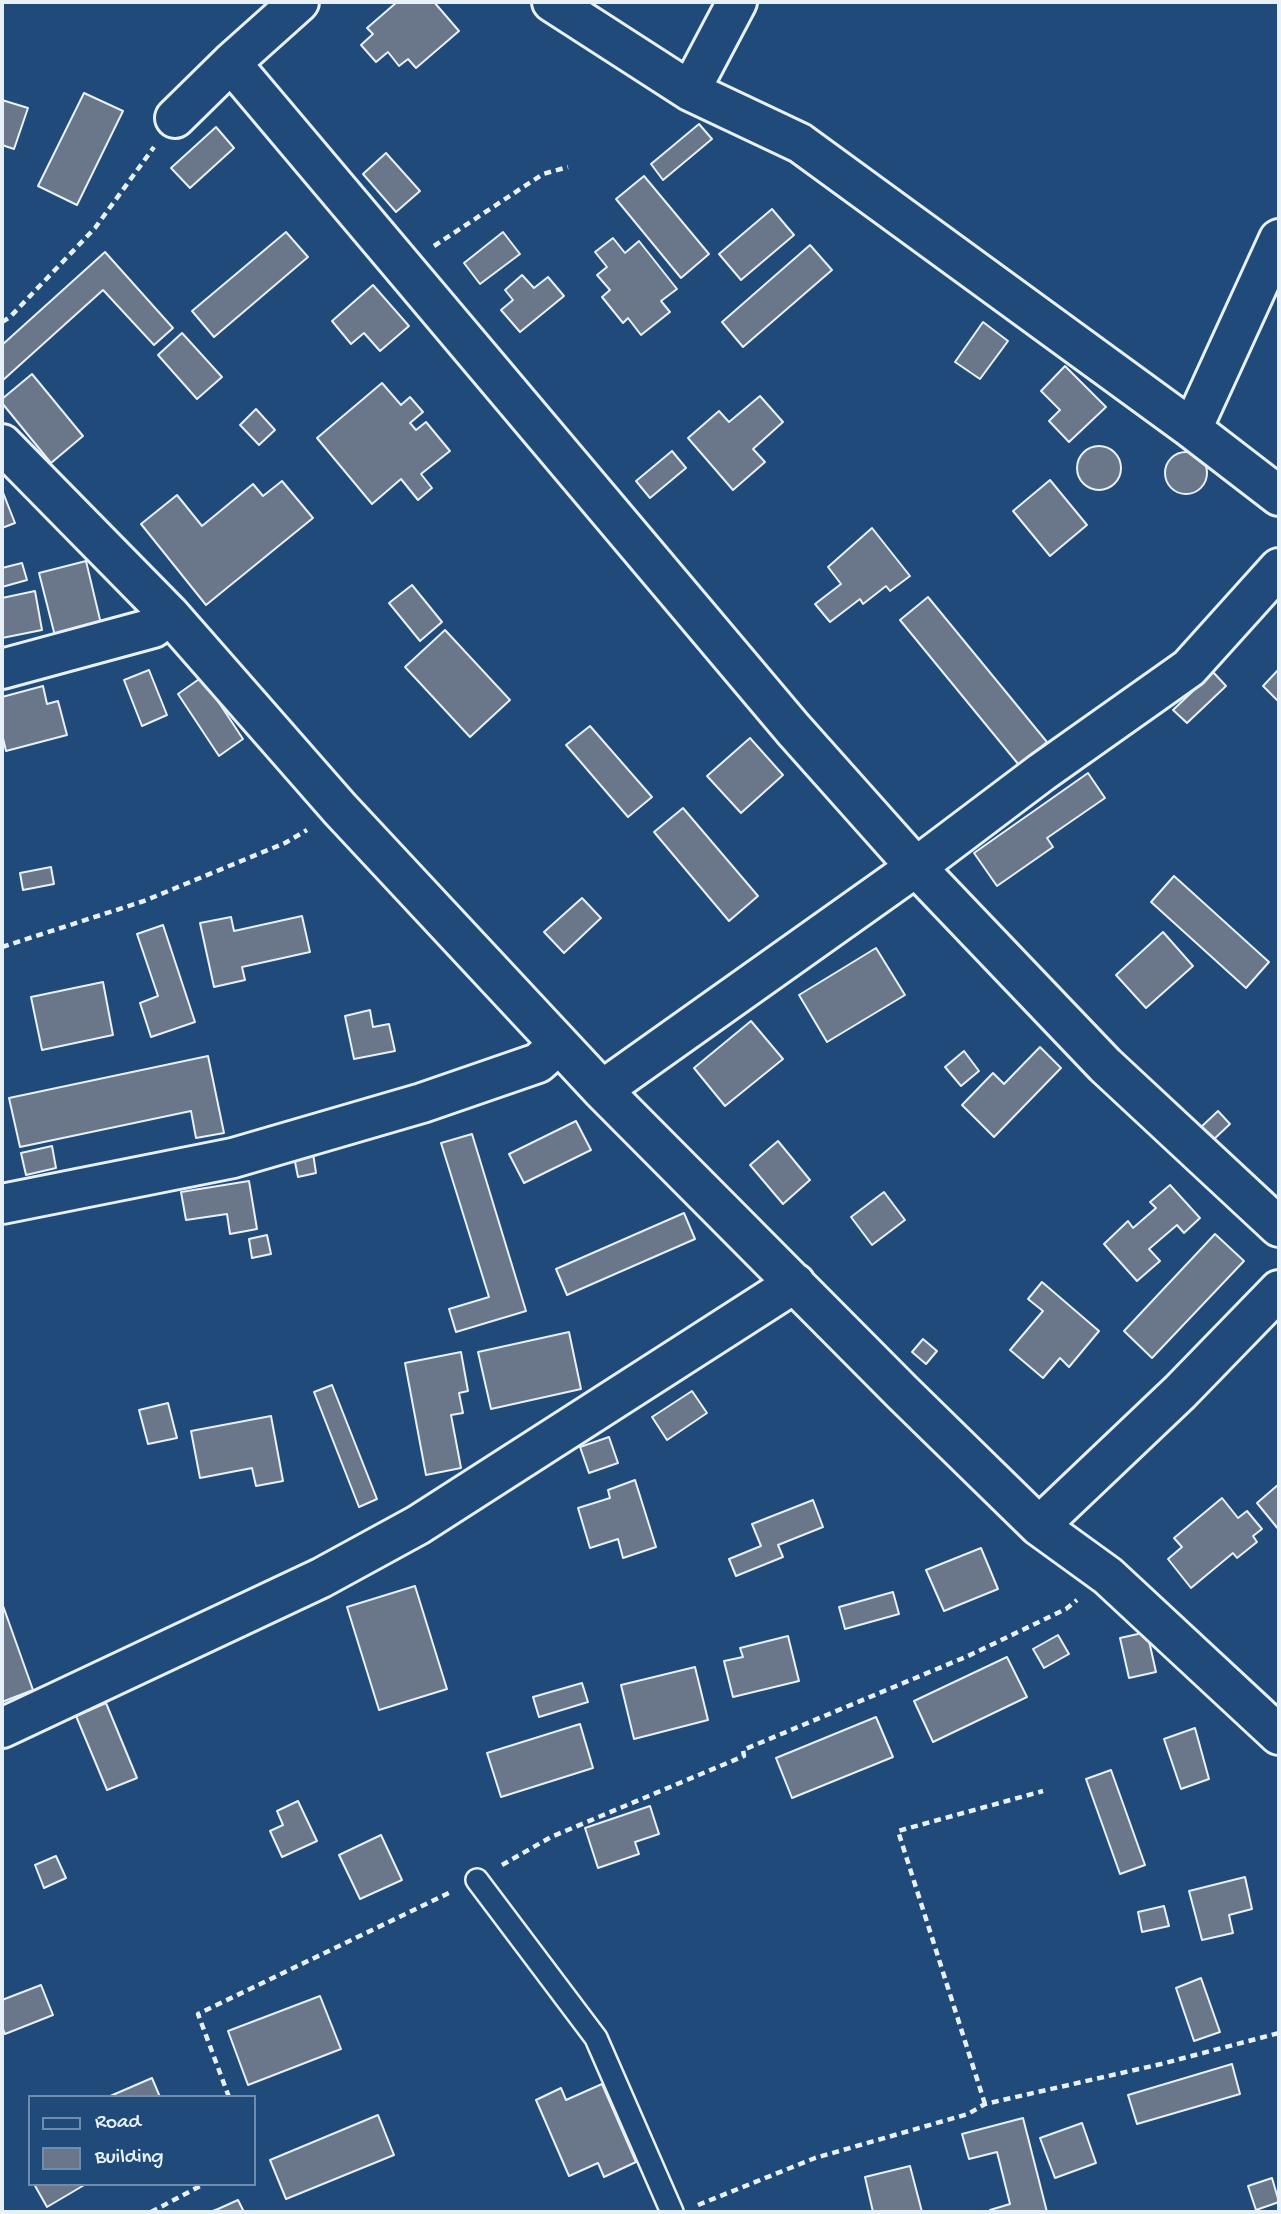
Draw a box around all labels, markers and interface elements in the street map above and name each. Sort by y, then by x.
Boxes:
legend [28,2095,256,2186]
text: Road [95,2111,141,2136]
text: Building [95,2146,164,2171]

